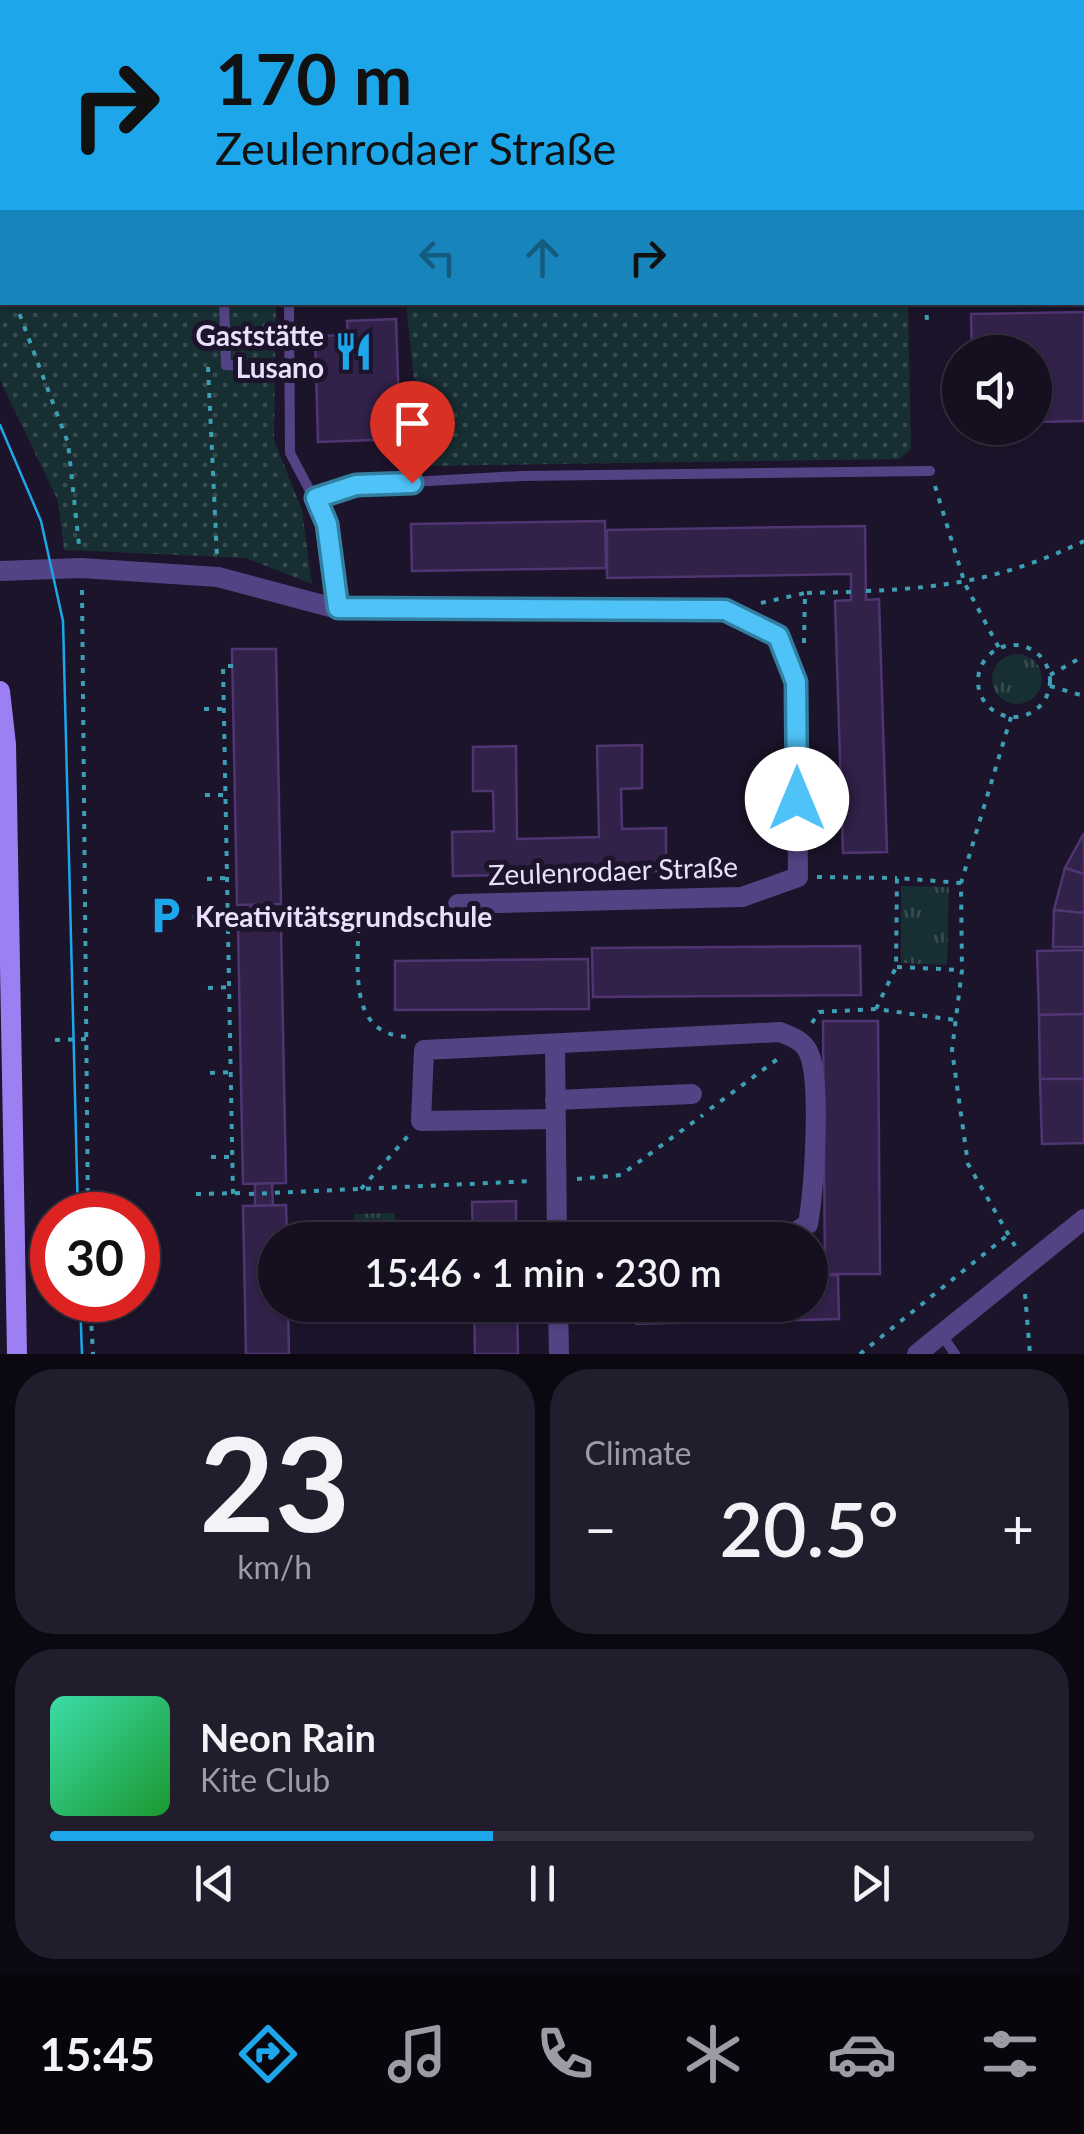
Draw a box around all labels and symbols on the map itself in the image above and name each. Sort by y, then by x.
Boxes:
place label: Gaststätte Lusano [196,318,324,384]
restaurant icon: Gaststätte Lusano [333,330,375,372]
pin [370,381,455,484]
position arrow [745,747,849,851]
street label: Zeulenrodaer Straße [488,849,738,891]
parking icon: Kreativitätsgrundschule [144,895,186,937]
place label: Kreativitätsgrundschule [195,899,492,933]
speed limit sign: 30 [30,1192,160,1322]

